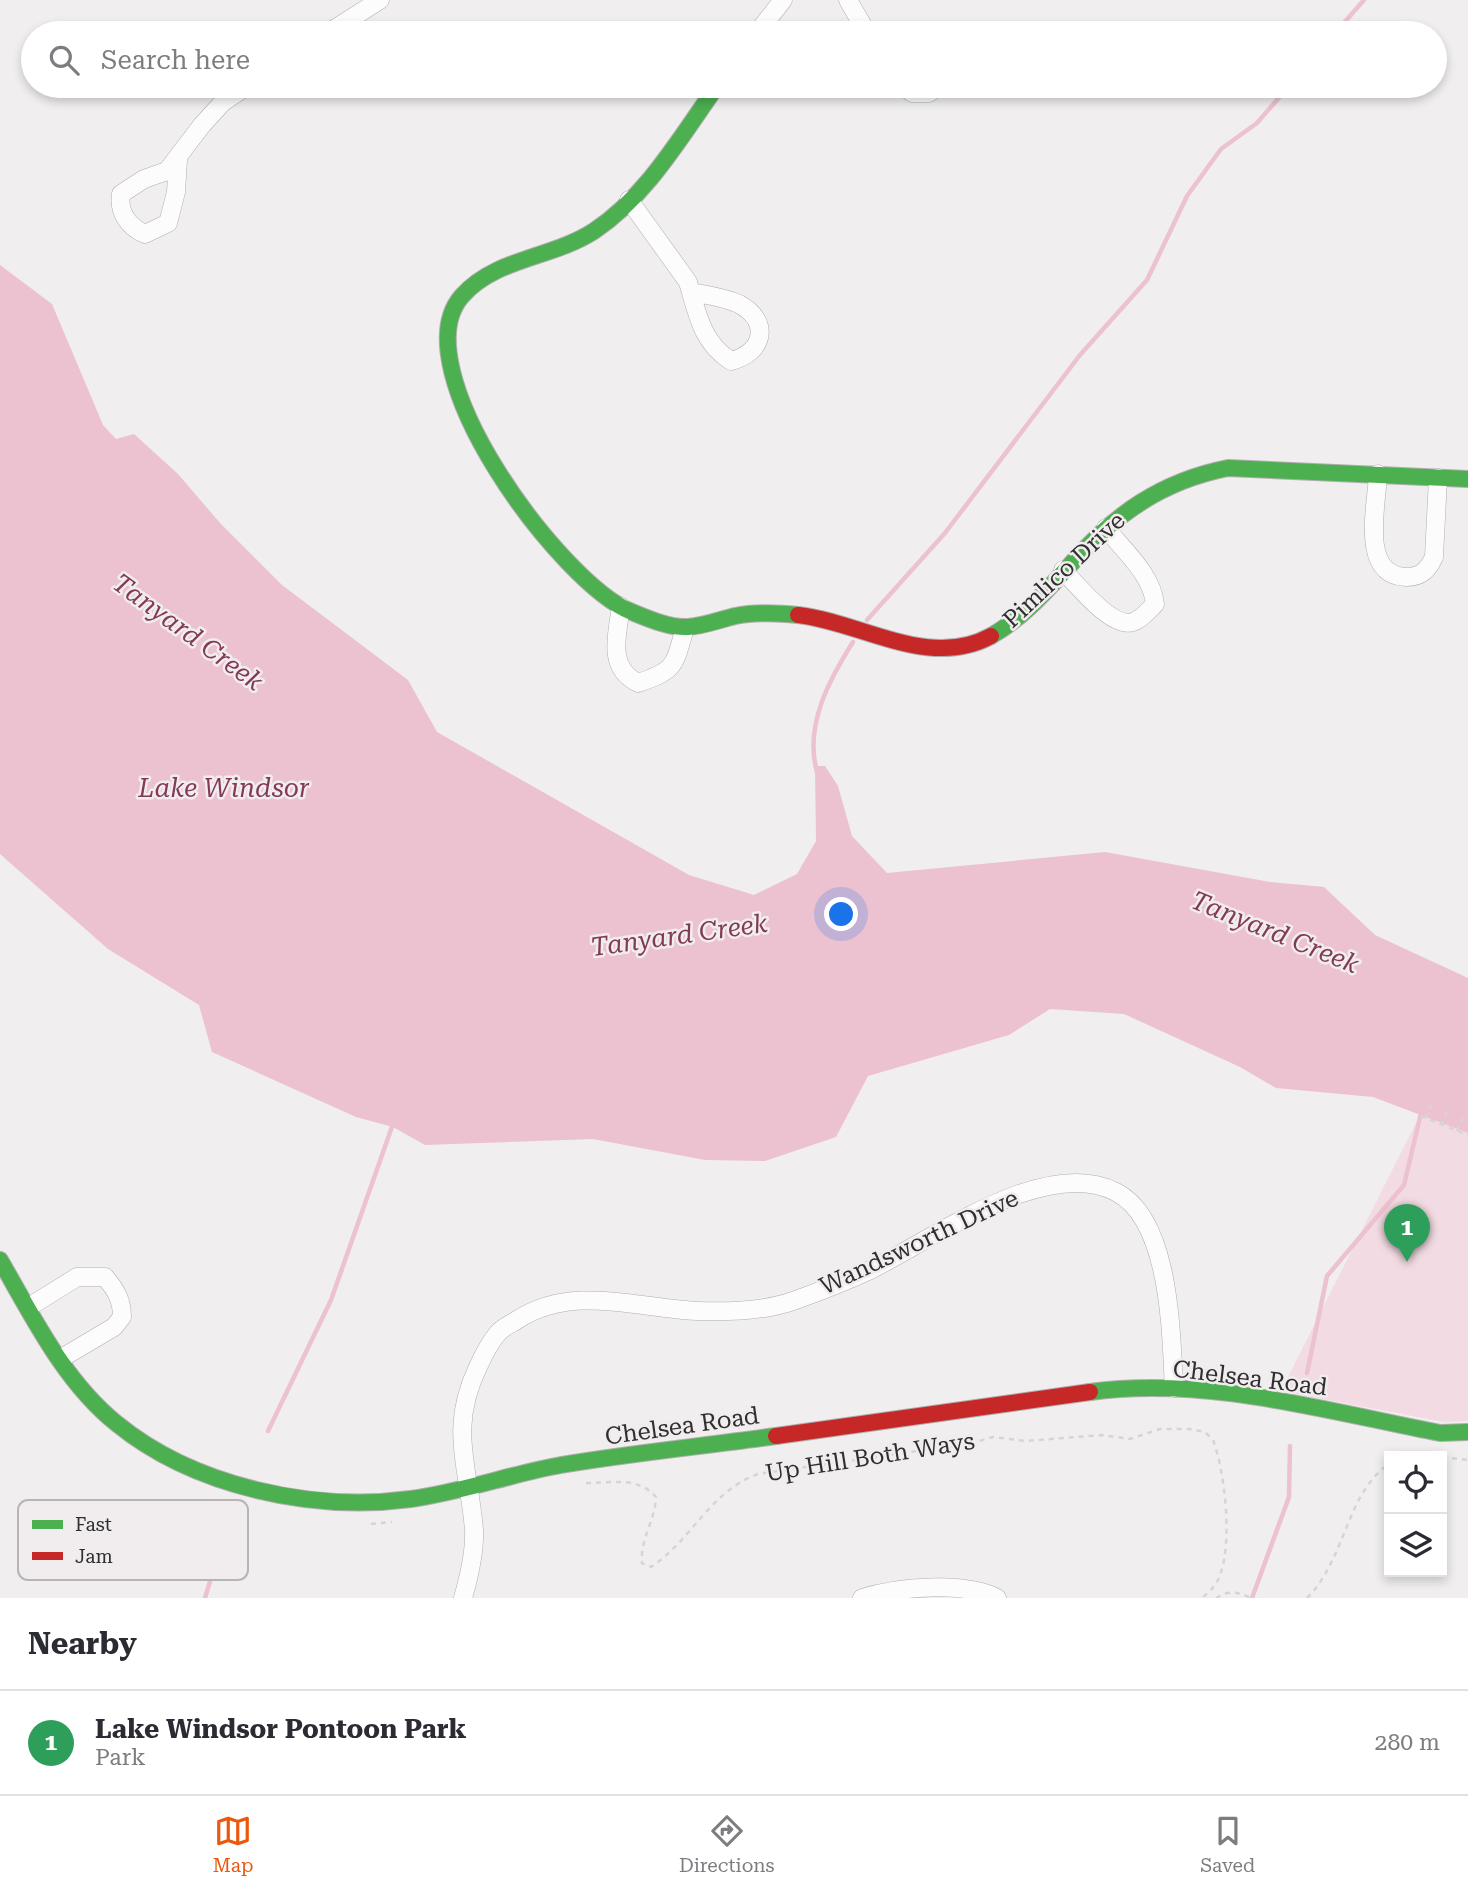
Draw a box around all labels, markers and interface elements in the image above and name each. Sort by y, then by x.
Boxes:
search box [21,21,1447,98]
icon: search [45,41,83,79]
text: Search here [101,45,250,75]
street label: Pimlico Drive [997,506,1131,634]
water label: Tanyard Creek [107,567,270,697]
water label: Lake Windsor [137,773,310,803]
water label: Tanyard Creek [1187,885,1364,980]
your location [824,897,858,931]
water label: Tanyard Creek [589,908,770,962]
street label: Wandsworth Drive [815,1184,1023,1300]
pin: 1 [1384,1204,1430,1262]
street label: Chelsea Road [1171,1355,1329,1401]
street label: Chelsea Road [603,1401,761,1451]
street label: Up Hill Both Ways [763,1427,977,1487]
map controls [1384,1451,1447,1577]
button: locate [1384,1451,1447,1514]
legend [18,1500,248,1580]
text: Fast [75,1513,112,1536]
button: layers [1384,1514,1447,1577]
text: Jam [75,1545,113,1568]
text: Nearby [28,1626,137,1661]
text: Lake Windsor Pontoon Park [95,1714,467,1744]
text: 1 [45,1729,57,1756]
text: 280 m [1375,1729,1440,1756]
text: Park [95,1744,146,1771]
tab: Map [213,1812,253,1877]
tab: Directions [679,1812,775,1877]
tab: Saved [1200,1812,1255,1877]

